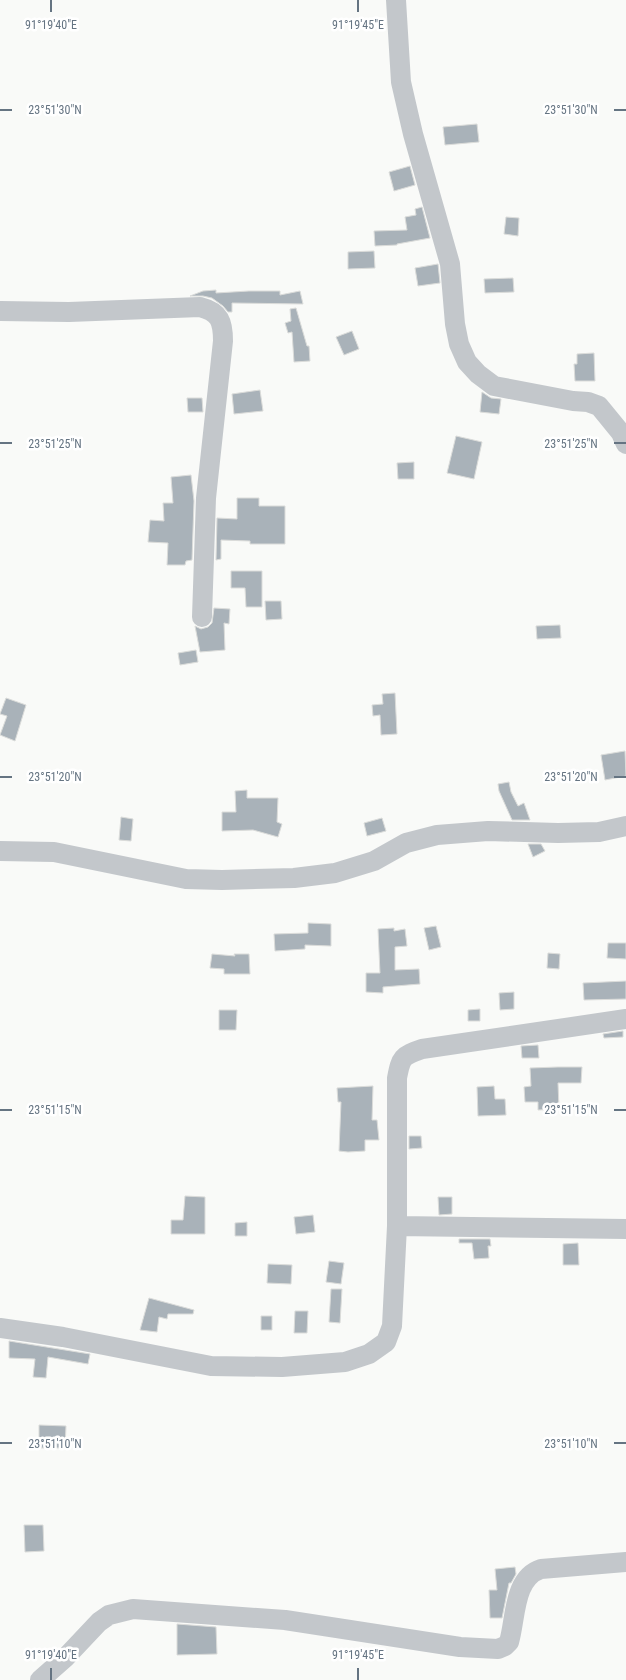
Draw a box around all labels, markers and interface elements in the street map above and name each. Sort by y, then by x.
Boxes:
text: 91°19'40"E [25,18,77,32]
text: 91°19'45"E [332,18,384,32]
text: 23°51'30"N [28,103,82,117]
text: 23°51'30"N [544,103,598,117]
text: 23°51'25"N [28,437,82,451]
text: 23°51'25"N [544,437,598,451]
text: 23°51'20"N [28,770,82,784]
text: 23°51'20"N [544,770,598,784]
text: 23°51'15"N [28,1103,82,1117]
text: 23°51'15"N [544,1103,598,1117]
text: 23°51'10"N [28,1437,82,1451]
text: 23°51'10"N [544,1437,598,1451]
text: 91°19'40"E [25,1648,77,1662]
text: 91°19'45"E [332,1648,384,1662]

